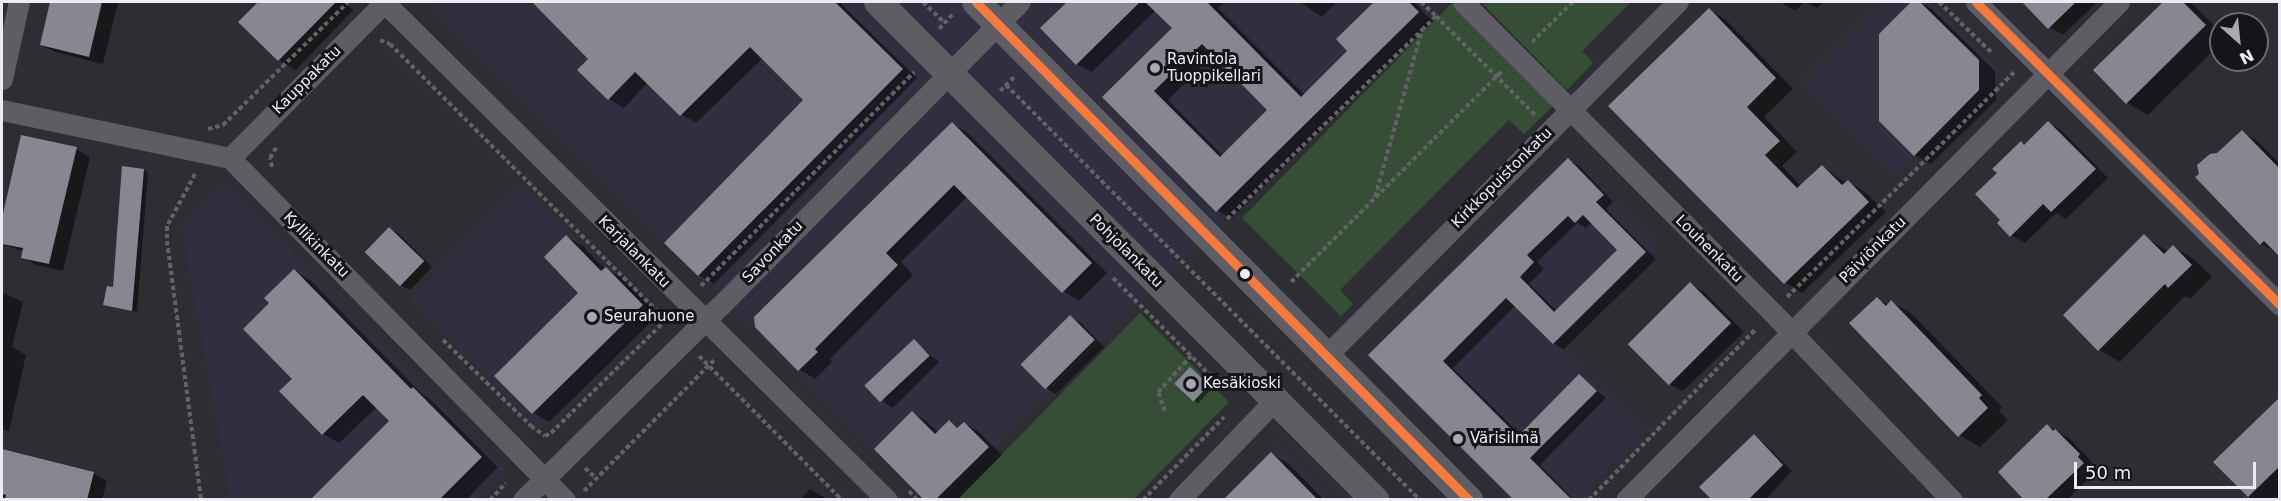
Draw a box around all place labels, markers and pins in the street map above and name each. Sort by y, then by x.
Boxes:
place label: Ravintola Tuoppikellari [1167,50,1261,85]
marker: Ravintola Tuoppikellari [1148,61,1162,75]
unlabelled marker [1239,268,1251,280]
place label: Seurahuone [604,308,695,326]
marker: Seurahuone [585,310,599,324]
place label: Kesäkioski [1203,375,1281,393]
marker: Kesäkioski [1184,377,1198,391]
place label: Värisilmä [1470,430,1539,448]
marker: Värisilmä [1451,432,1465,446]

